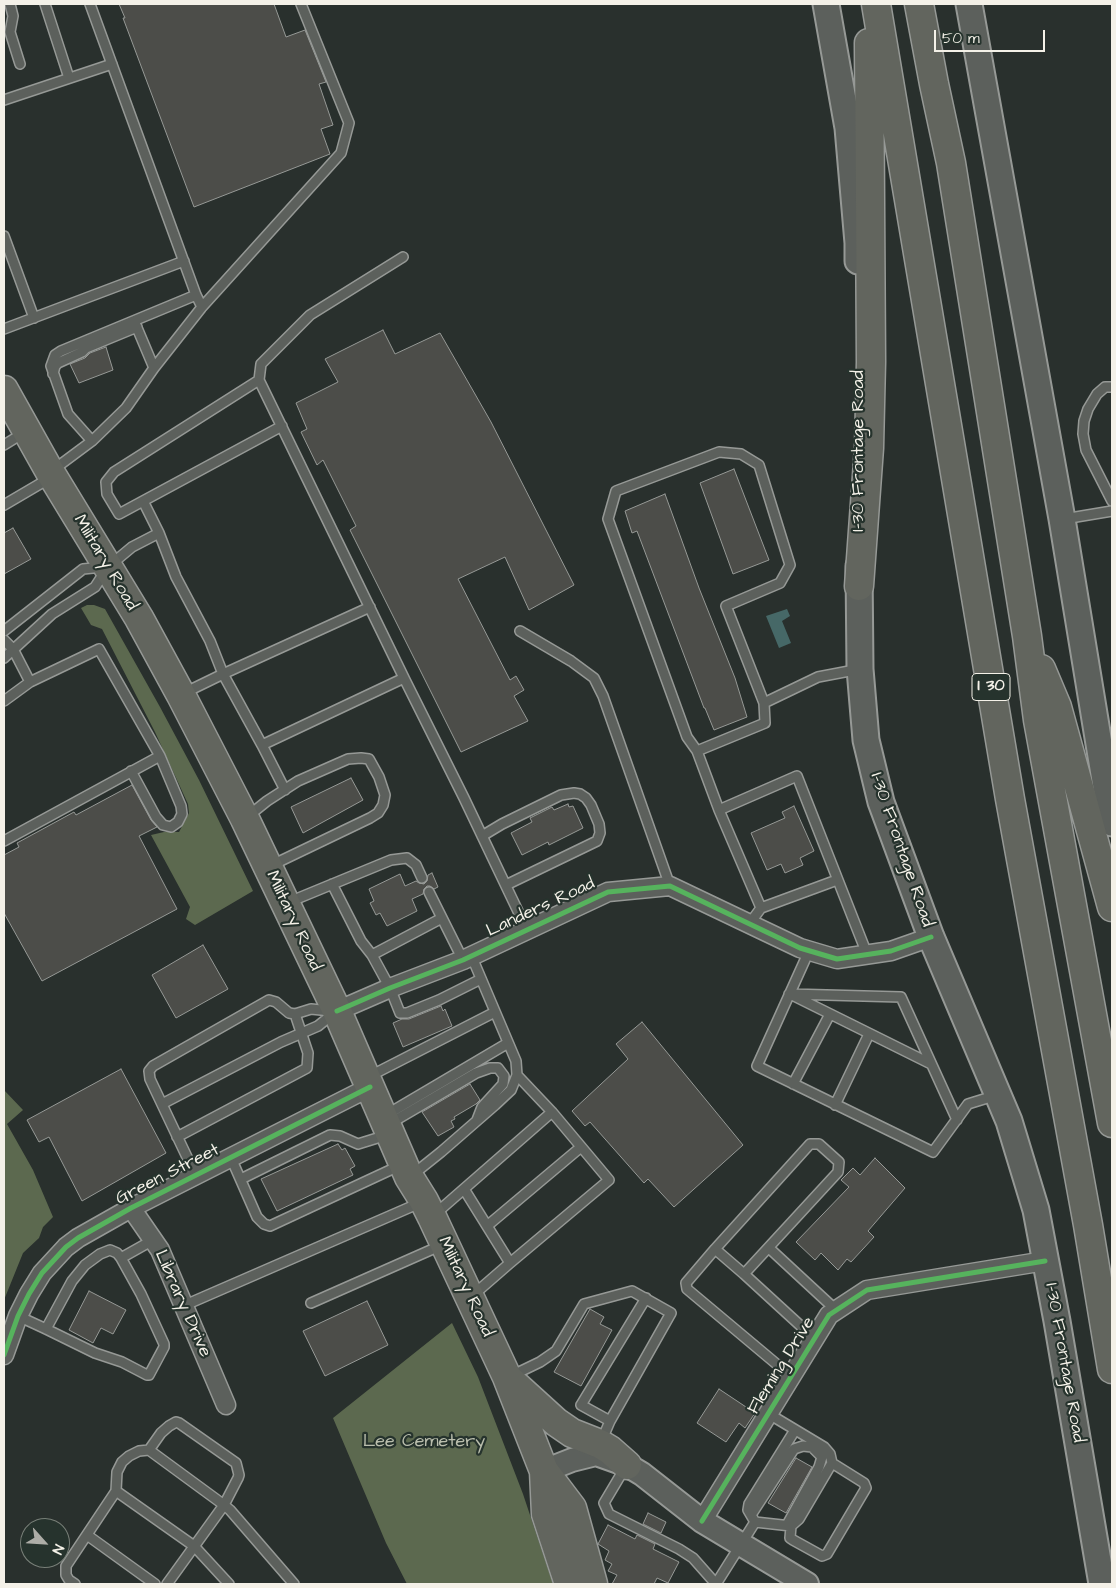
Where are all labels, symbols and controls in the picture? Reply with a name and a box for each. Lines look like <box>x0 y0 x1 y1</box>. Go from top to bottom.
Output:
scale bar <box>936 20 1047 52</box>
text: 50 m <box>942 28 980 49</box>
street label: I-30 Frontage Road <box>848 370 870 532</box>
street label: Military Road <box>68 511 142 615</box>
road number: I 30 <box>972 674 1010 700</box>
street label: I-30 Frontage Road <box>864 770 938 930</box>
street label: Military Road <box>260 868 326 974</box>
street label: Landers Road <box>483 873 599 943</box>
street label: Green Street <box>112 1140 224 1210</box>
street label: Military Road <box>432 1234 498 1340</box>
street label: Library Drive <box>149 1247 215 1361</box>
street label: I-30 Frontage Road <box>1039 1282 1089 1444</box>
street label: Fleming Drive <box>744 1313 820 1419</box>
park label: Lee Cemetery <box>363 1431 485 1453</box>
north arrow <box>20 1518 70 1568</box>
text: N <box>47 1541 68 1557</box>

